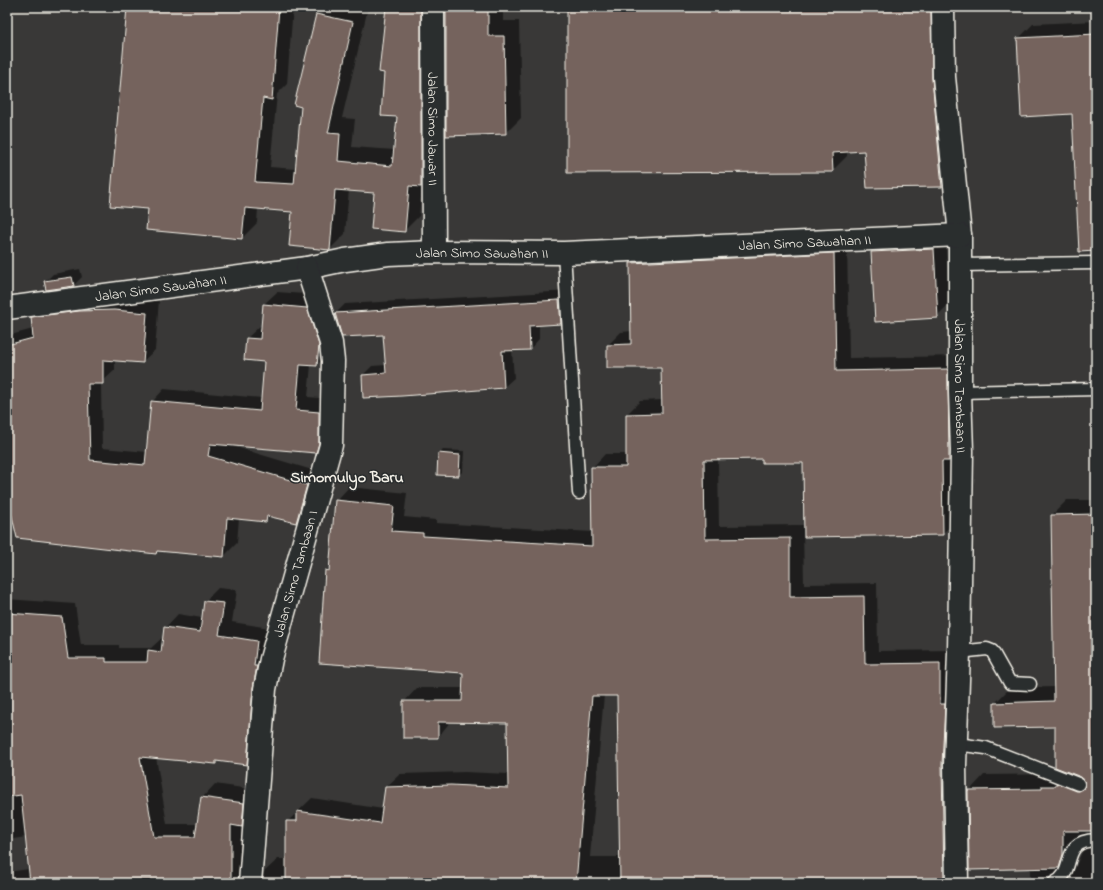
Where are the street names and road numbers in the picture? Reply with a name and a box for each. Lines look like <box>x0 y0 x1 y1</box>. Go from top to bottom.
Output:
street label: Jalan Simo Jawar II <box>421 72 443 186</box>
street label: Jalan Simo Sawahan II <box>738 230 872 257</box>
street label: Jalan Simo Sawahan II <box>415 243 548 265</box>
street label: Jalan Simo Sawahan II <box>94 270 228 308</box>
street label: Jalan Simo Tambaan II <box>948 319 971 453</box>
street label: Jalan Simo Tambaan I <box>269 508 324 640</box>

